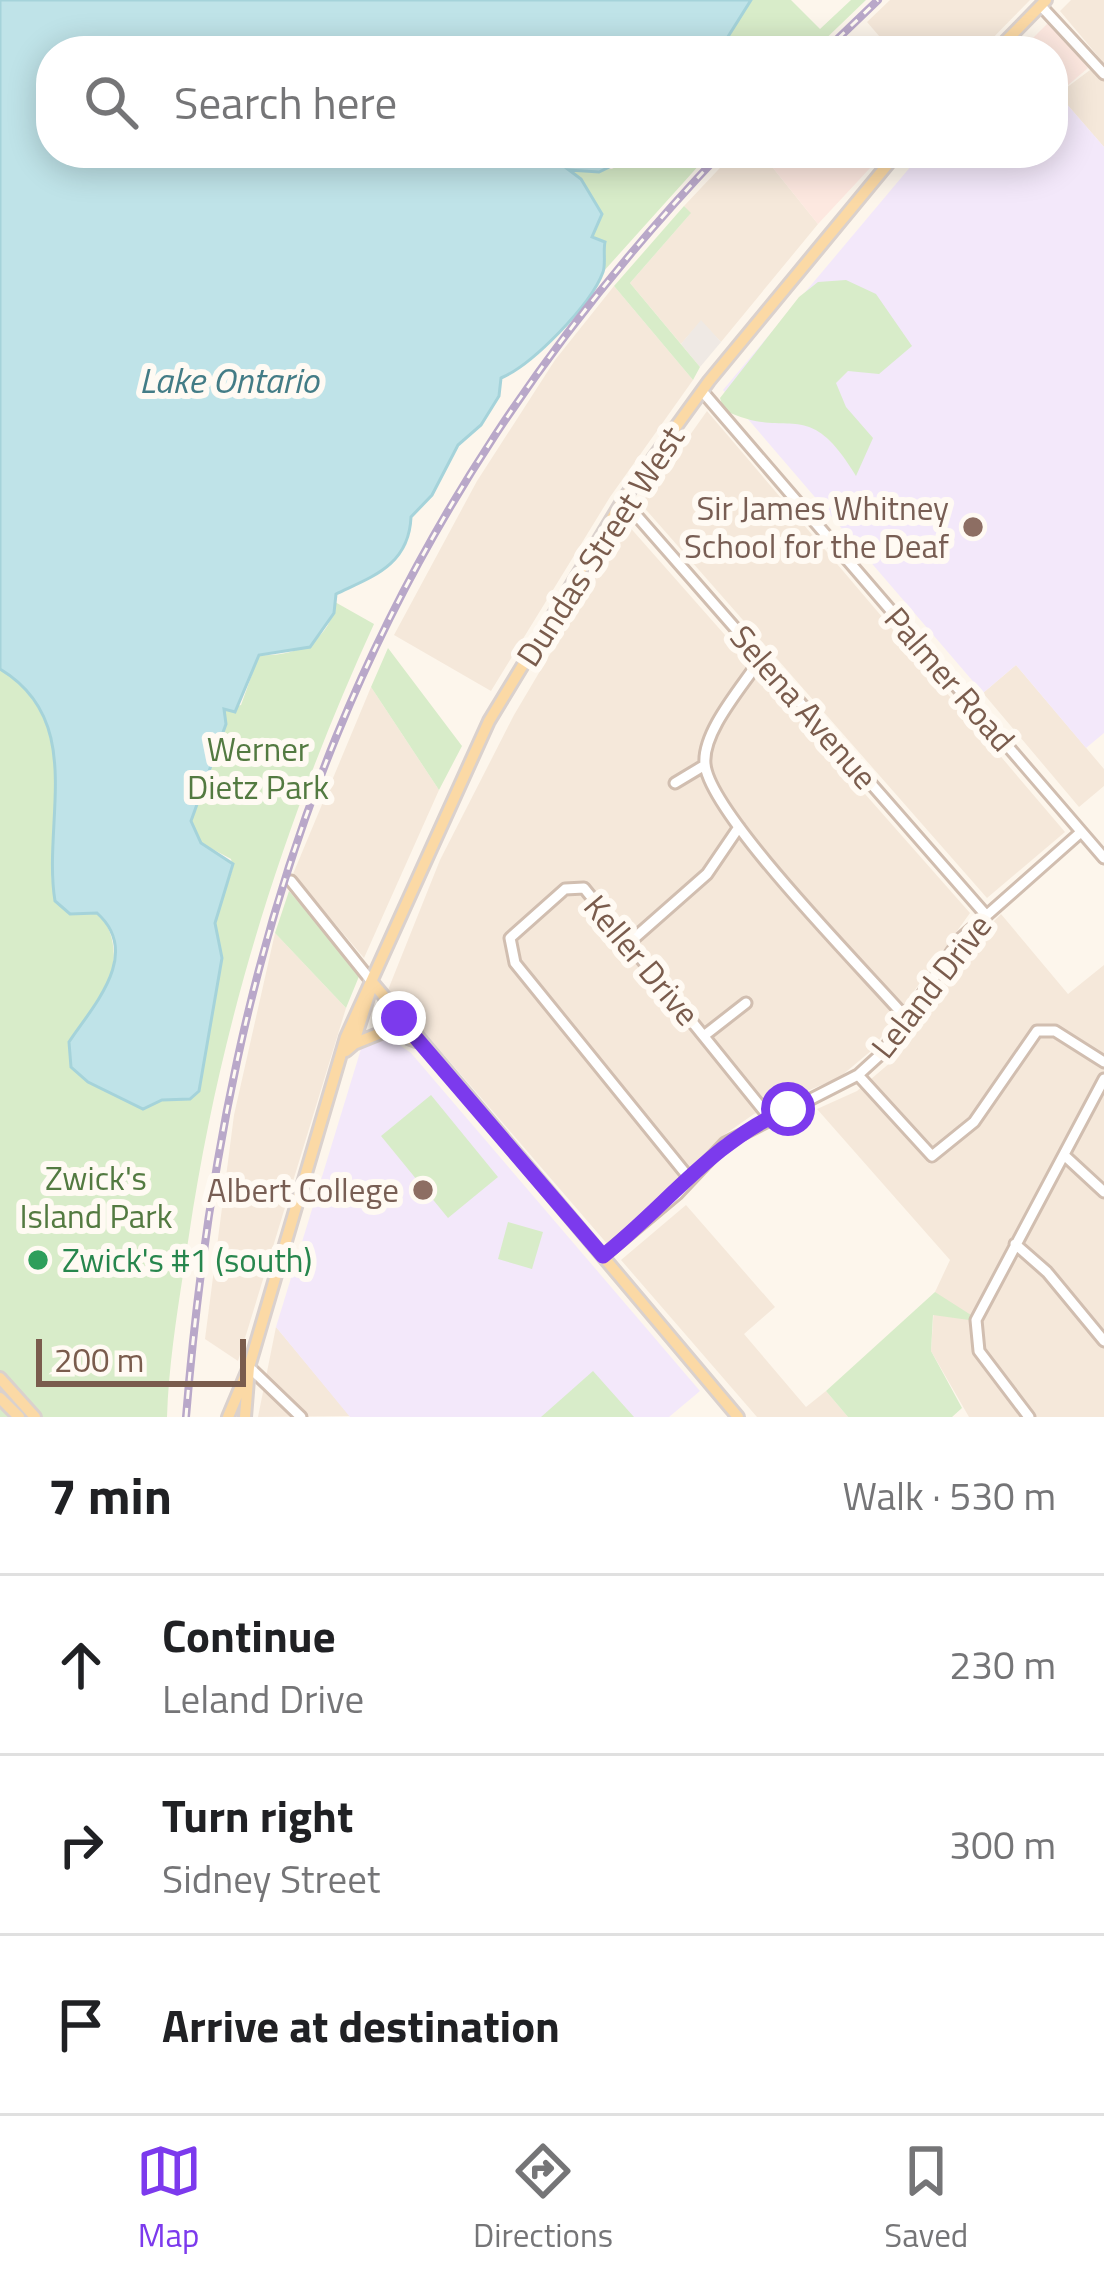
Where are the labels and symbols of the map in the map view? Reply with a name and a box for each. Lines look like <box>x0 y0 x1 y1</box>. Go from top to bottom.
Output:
water label: Lake Ontario <box>139 352 320 407</box>
street label: Dundas Street West <box>503 416 697 676</box>
place label: Sir James Whitney School for the Deaf <box>684 483 949 571</box>
marker: Sir James Whitney School for the Deaf <box>960 514 986 540</box>
street label: Palmer Road <box>873 595 1027 763</box>
street label: Selena Avenue <box>718 614 890 800</box>
park label: Werner Dietz Park <box>187 724 329 812</box>
street label: Keller Drive <box>572 884 712 1036</box>
street label: Leland Drive <box>859 903 1003 1069</box>
route end <box>372 991 426 1045</box>
route start <box>761 1082 815 1136</box>
park label: Zwick's Island Park <box>19 1153 173 1241</box>
place label: Albert College <box>207 1165 399 1215</box>
marker: Albert College <box>410 1177 436 1203</box>
place label: Zwick's #1 (south) <box>62 1235 312 1285</box>
marker: Zwick's #1 (south) <box>25 1247 51 1273</box>
scale bar <box>36 1333 246 1386</box>

